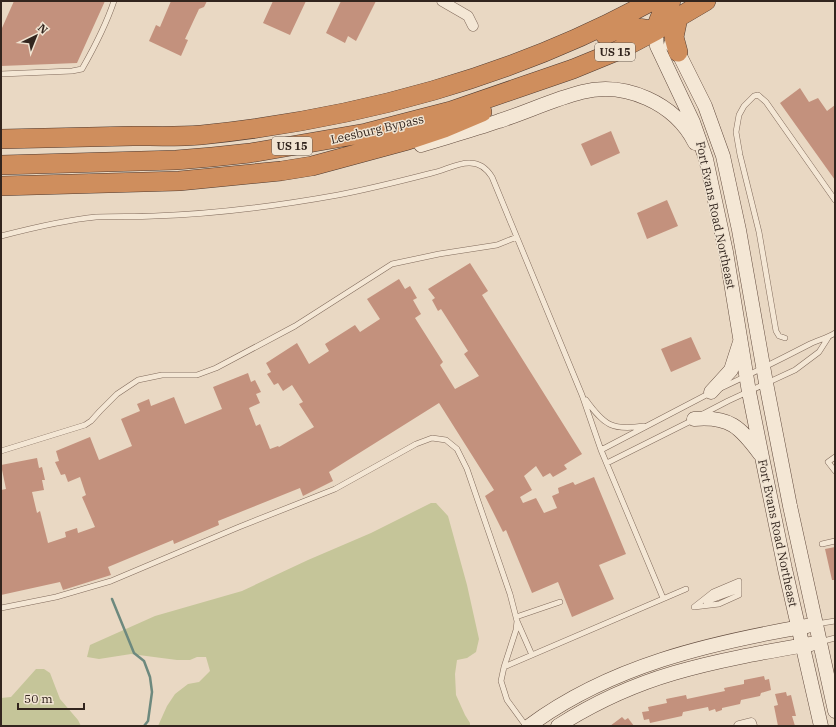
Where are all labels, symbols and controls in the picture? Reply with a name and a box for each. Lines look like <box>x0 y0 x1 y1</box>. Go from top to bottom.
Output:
north arrow <box>16 16 56 56</box>
text: N <box>35 21 51 37</box>
road number: US 15 <box>595 43 635 61</box>
street label: Leesburg Bypass <box>329 111 425 147</box>
road number: US 15 <box>272 137 312 155</box>
street label: Fort Evans Road Northeast <box>693 140 739 290</box>
street label: Fort Evans Road Northeast <box>755 458 801 608</box>
scale bar <box>18 685 84 711</box>
text: 50 m <box>24 691 53 706</box>

